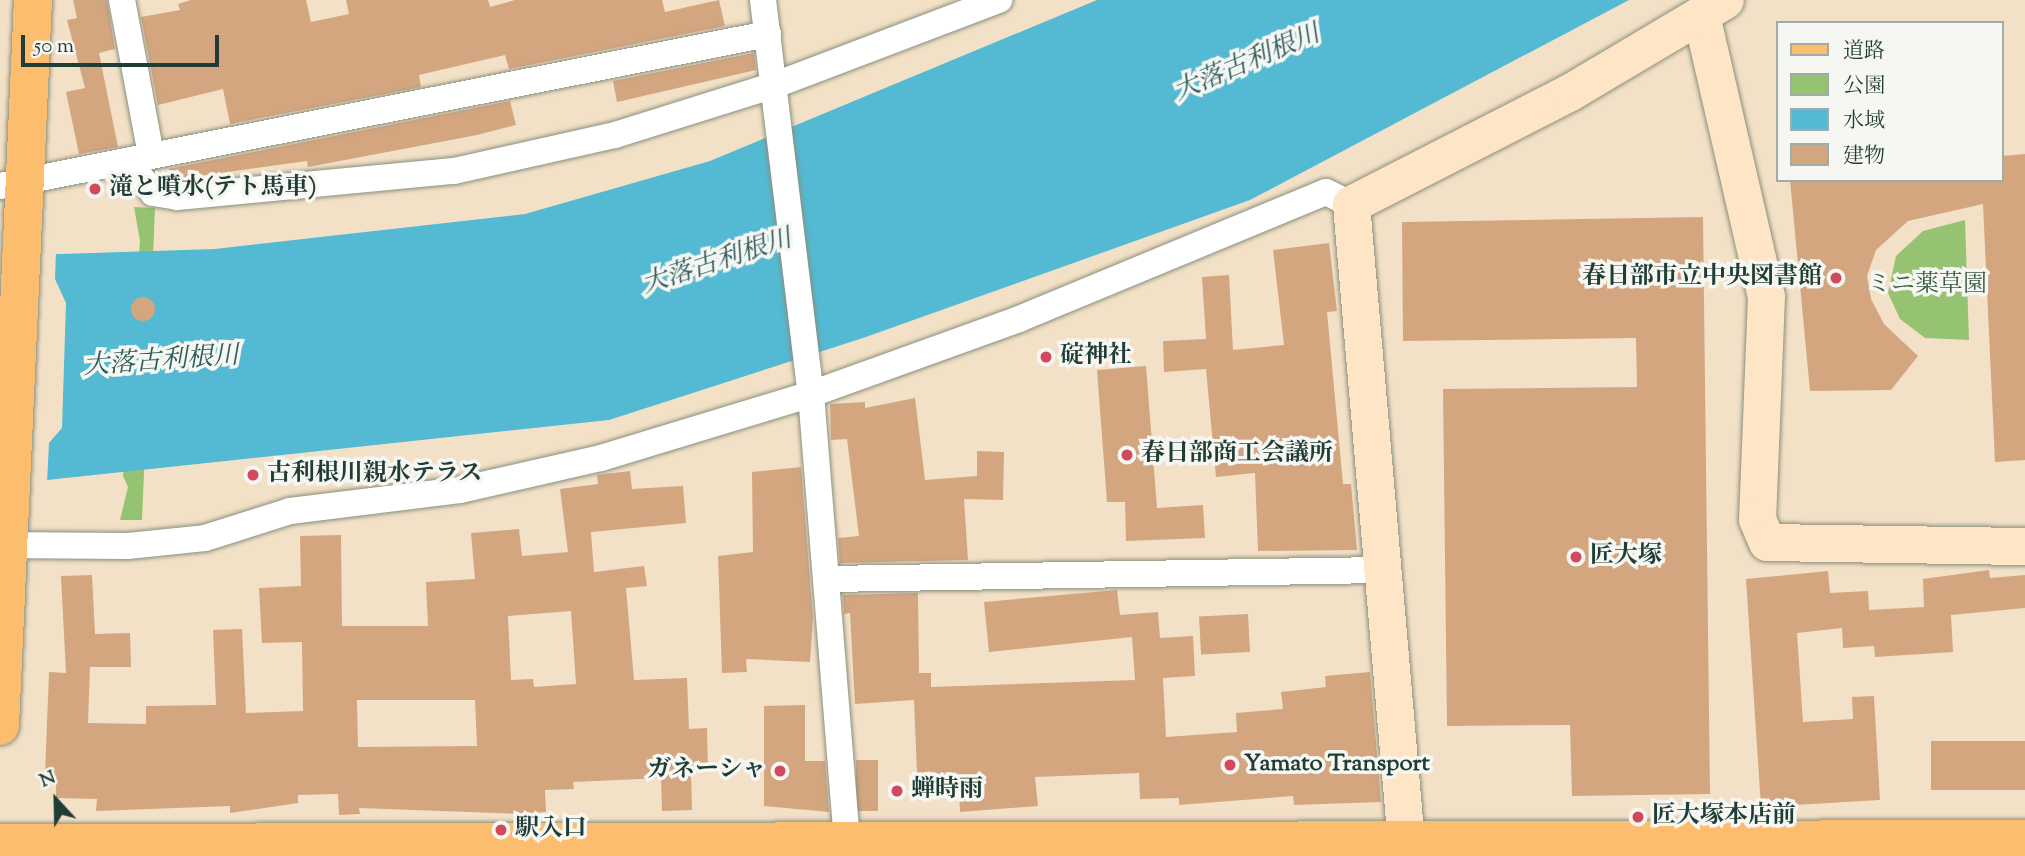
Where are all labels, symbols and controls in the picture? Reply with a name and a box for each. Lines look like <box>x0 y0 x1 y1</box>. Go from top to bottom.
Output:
water label: 大落古利根川 <box>1169 19 1325 109</box>
scale bar <box>24 21 222 65</box>
legend <box>1776 21 2004 182</box>
text: 50 m <box>34 32 74 62</box>
text: 道路 <box>1843 37 1885 67</box>
text: 公園 <box>1843 72 1885 102</box>
text: 水域 <box>1843 107 1885 137</box>
text: 建物 <box>1843 142 1885 172</box>
place label: 滝と噴水(テト馬車) <box>109 175 317 203</box>
marker: 滝と噴水(テト馬車) <box>87 181 103 197</box>
water label: 大落古利根川 <box>638 224 796 302</box>
place label: 春日部市立中央図書館 <box>1582 264 1822 292</box>
marker: 春日部市立中央図書館 <box>1828 270 1844 286</box>
park label: ミニ薬草園 <box>1867 272 1987 300</box>
water label: 大落古利根川 <box>82 341 240 383</box>
place label: 碇神社 <box>1060 343 1132 371</box>
marker: 碇神社 <box>1038 349 1054 365</box>
place label: 春日部商工会議所 <box>1141 441 1333 469</box>
marker: 春日部商工会議所 <box>1119 447 1135 463</box>
place label: 古利根川親水テラス <box>267 461 483 489</box>
marker: 古利根川親水テラス <box>245 467 261 483</box>
place label: 匠大塚 <box>1590 543 1662 571</box>
marker: 匠大塚 <box>1568 549 1584 565</box>
place label: Yamato Transport <box>1244 751 1430 779</box>
place label: ガネーシャ <box>646 757 766 785</box>
marker: Yamato Transport <box>1222 757 1238 773</box>
marker: ガネーシャ <box>772 763 788 779</box>
north arrow <box>21 765 91 835</box>
text: N <box>36 765 60 795</box>
place label: 蝉時雨 <box>911 777 983 805</box>
marker: 蝉時雨 <box>889 783 905 799</box>
place label: 匠大塚本店前 <box>1652 803 1796 831</box>
marker: 匠大塚本店前 <box>1630 809 1646 825</box>
place label: 駅入口 <box>515 816 587 844</box>
marker: 駅入口 <box>493 822 509 838</box>

